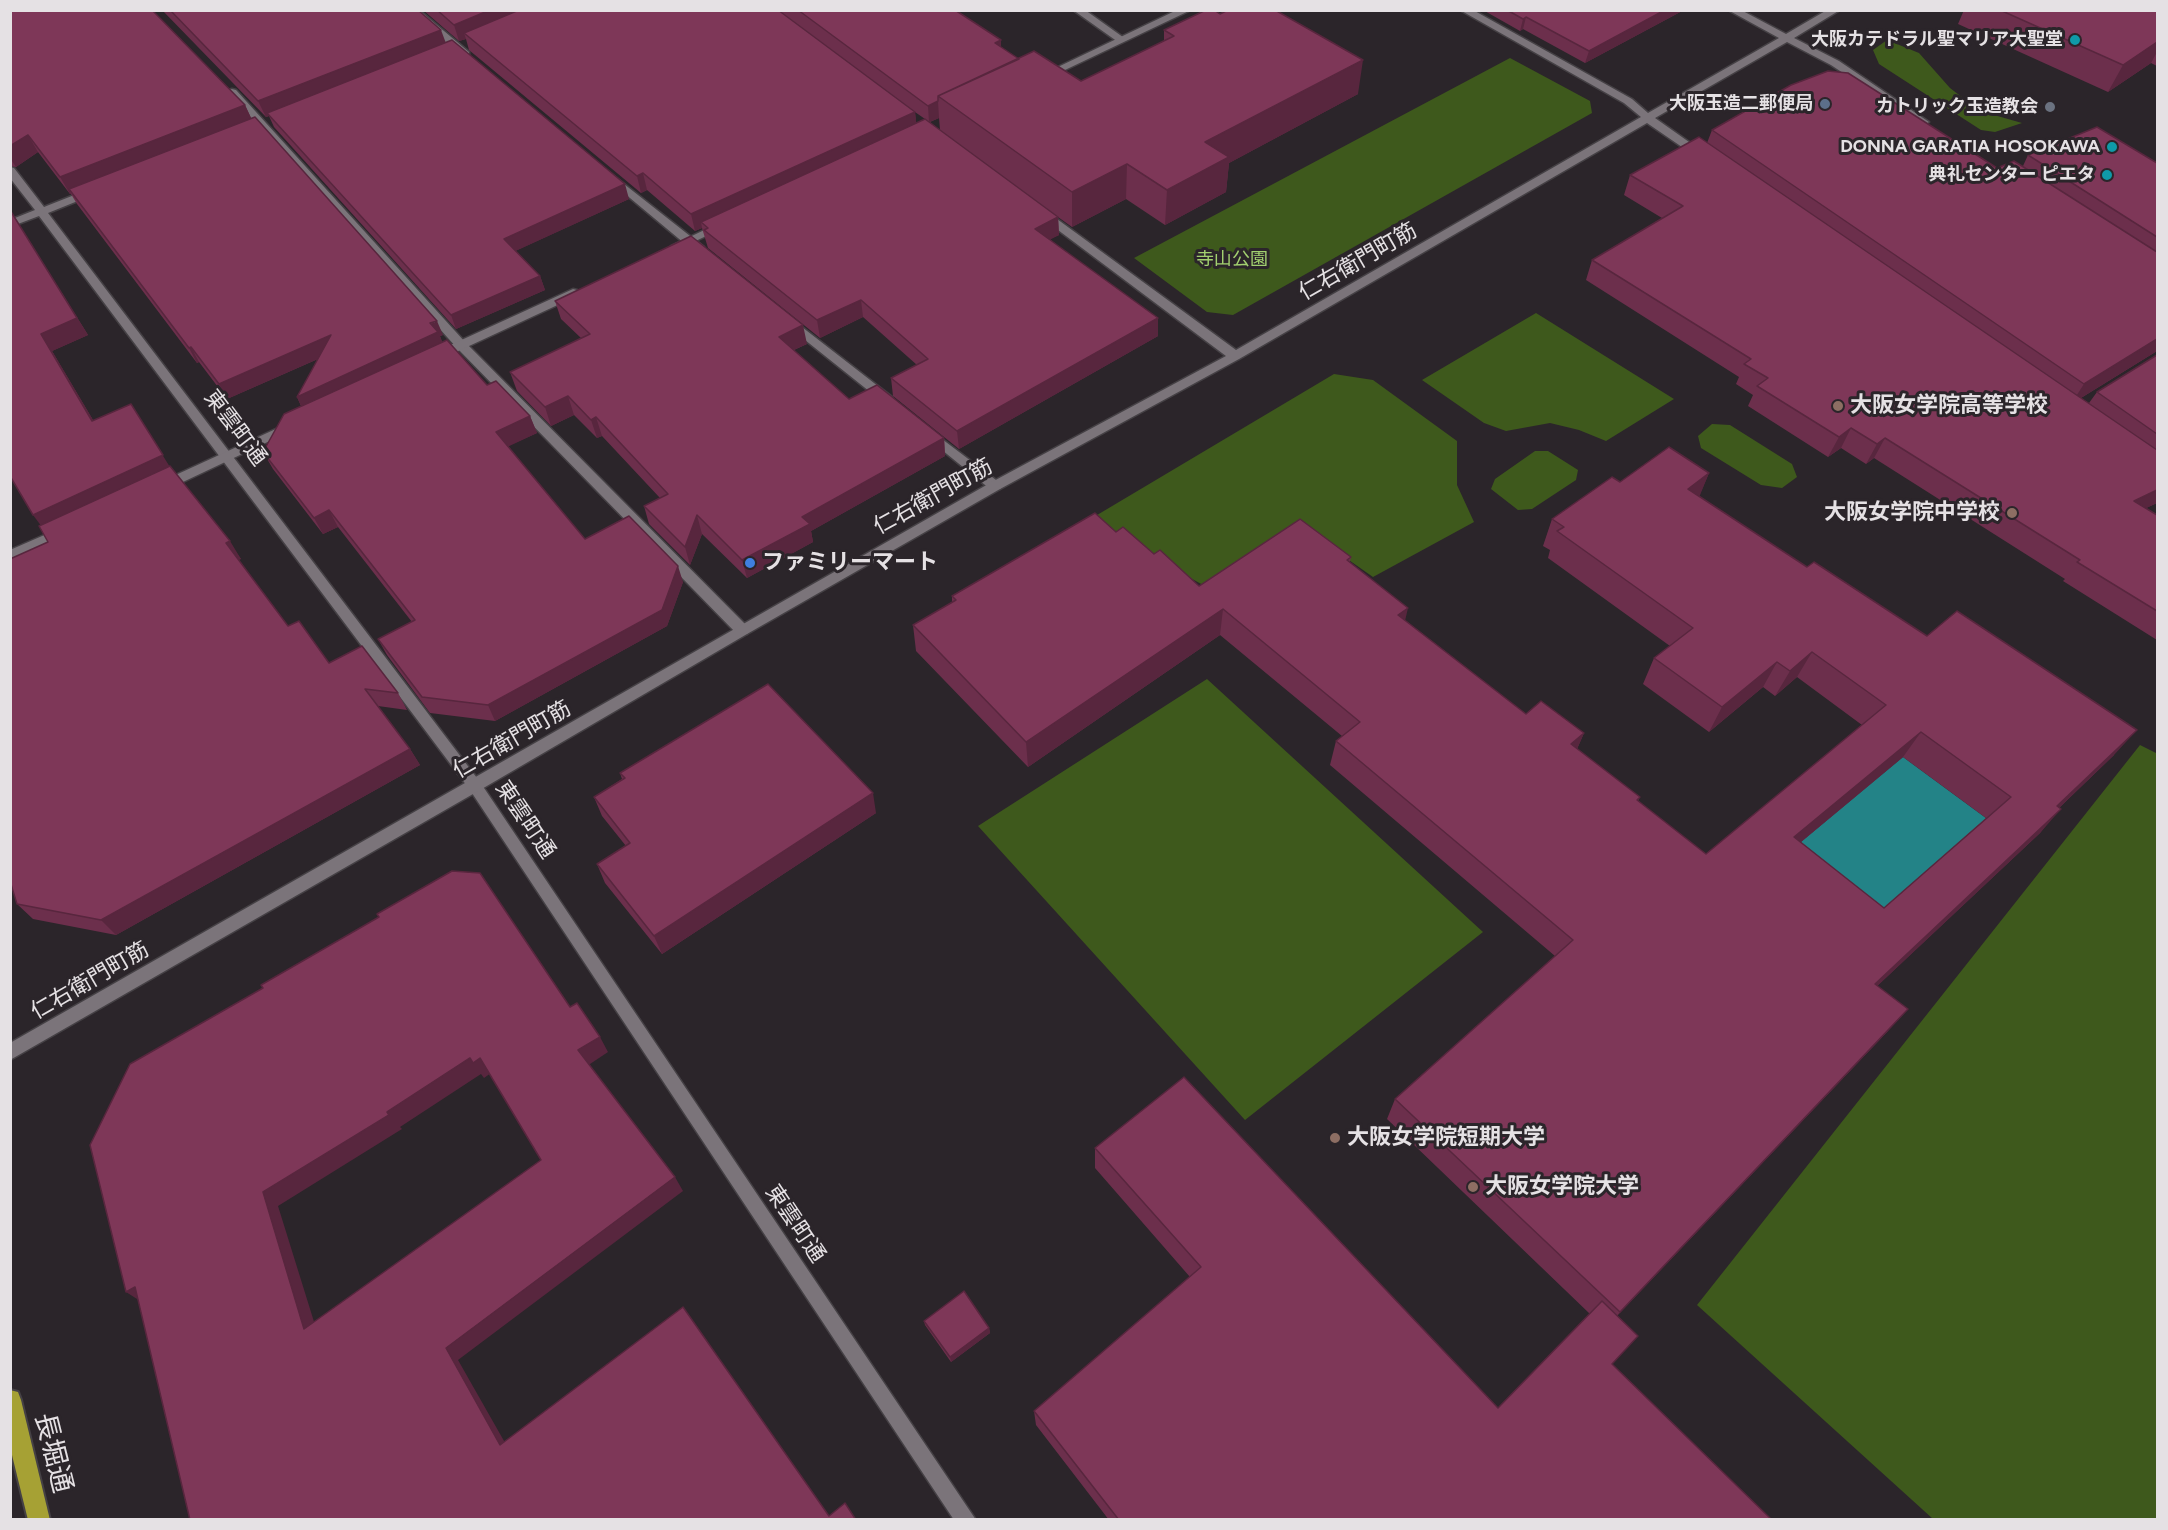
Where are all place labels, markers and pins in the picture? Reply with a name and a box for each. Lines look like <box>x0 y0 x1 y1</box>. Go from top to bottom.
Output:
place label: 大阪カテドラル聖マリア大聖堂 <box>1811 29 2063 51</box>
marker: 大阪カテドラル聖マリア大聖堂 <box>2068 33 2082 47</box>
place label: 大阪玉造二郵便局 <box>1669 93 1813 115</box>
place label: カトリック玉造教会 <box>1876 96 2038 118</box>
marker: 大阪玉造二郵便局 <box>1818 97 1832 111</box>
marker: カトリック玉造教会 <box>2043 100 2057 114</box>
place label: DONNA GARATIA HOSOKAWA <box>1840 136 2100 158</box>
marker: DONNA GARATIA HOSOKAWA <box>2105 140 2119 154</box>
place label: 典礼センター ピエタ <box>1929 164 2095 186</box>
marker: 典礼センター ピエタ <box>2100 168 2114 182</box>
place label: 大阪女学院高等学校 <box>1850 393 2048 419</box>
marker: 大阪女学院高等学校 <box>1831 399 1845 413</box>
place label: 大阪女学院中学校 <box>1824 500 2000 526</box>
marker: 大阪女学院中学校 <box>2005 506 2019 520</box>
place label: ファミリーマート <box>762 550 938 576</box>
marker: ファミリーマート <box>743 556 757 570</box>
place label: 大阪女学院短期大学 <box>1347 1125 1545 1151</box>
marker: 大阪女学院短期大学 <box>1328 1131 1342 1145</box>
place label: 大阪女学院大学 <box>1485 1174 1639 1200</box>
marker: 大阪女学院大学 <box>1466 1180 1480 1194</box>

